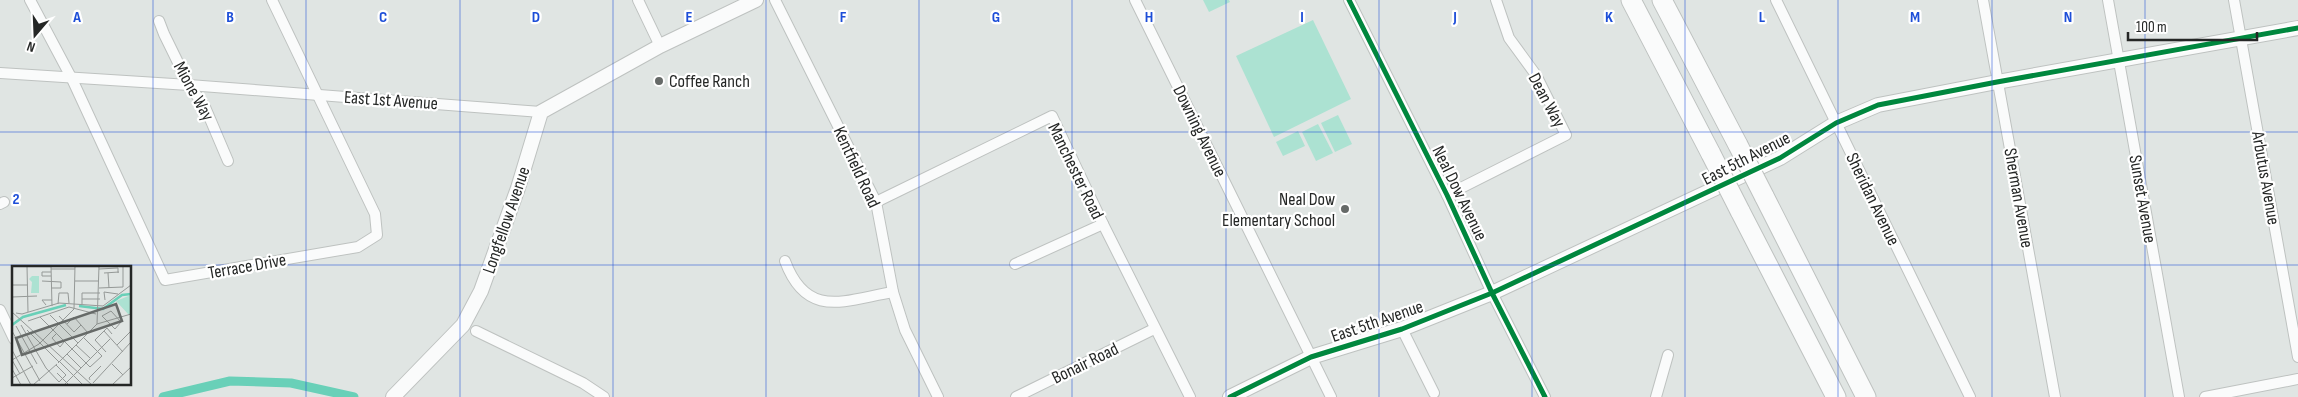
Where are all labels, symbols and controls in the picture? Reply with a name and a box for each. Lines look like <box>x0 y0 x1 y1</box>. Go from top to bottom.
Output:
text: A <box>72 8 81 27</box>
text: B <box>226 8 234 27</box>
text: C <box>379 8 387 27</box>
text: D <box>532 8 540 27</box>
text: E <box>686 8 693 27</box>
text: F <box>840 8 847 27</box>
text: G <box>992 8 1000 27</box>
text: H <box>1145 8 1153 27</box>
text: I <box>1300 8 1304 27</box>
text: J <box>1452 8 1457 27</box>
text: K <box>1605 8 1613 27</box>
text: L <box>1759 8 1766 27</box>
text: M <box>1910 8 1920 27</box>
text: N <box>2064 8 2072 27</box>
north arrow <box>10 10 60 60</box>
scale bar <box>2128 10 2257 42</box>
text: 100 m <box>2136 18 2167 37</box>
text: N <box>25 38 37 56</box>
street label: Mione Way <box>169 58 218 124</box>
street label: Dean Way <box>1524 69 1570 131</box>
place label: Coffee Ranch <box>669 71 750 92</box>
marker: Coffee Ranch <box>653 75 665 87</box>
street label: Downing Avenue <box>1168 82 1231 180</box>
street label: East 1st Avenue <box>343 87 439 114</box>
street label: Manchester Road <box>1043 120 1108 223</box>
street label: Kentfield Road <box>829 123 884 211</box>
street label: East 5th Avenue <box>1699 127 1794 190</box>
street label: Arbutus Avenue <box>2247 129 2284 226</box>
street label: Neal Dow Avenue <box>1428 142 1492 244</box>
street label: Sherman Avenue <box>1999 147 2038 250</box>
street label: Sheridan Avenue <box>1841 150 1904 249</box>
street label: Sunset Avenue <box>2124 153 2161 245</box>
street label: Longfellow Avenue <box>478 164 535 277</box>
place label: Neal Dow Elementary School <box>1222 189 1335 231</box>
text: 2 <box>12 190 20 209</box>
marker: Neal Dow Elementary School <box>1339 203 1351 215</box>
street label: Terrace Drive <box>206 249 288 284</box>
inset map <box>12 266 131 384</box>
street label: East 5th Avenue <box>1328 296 1426 347</box>
street label: Bonair Road <box>1048 338 1122 389</box>

